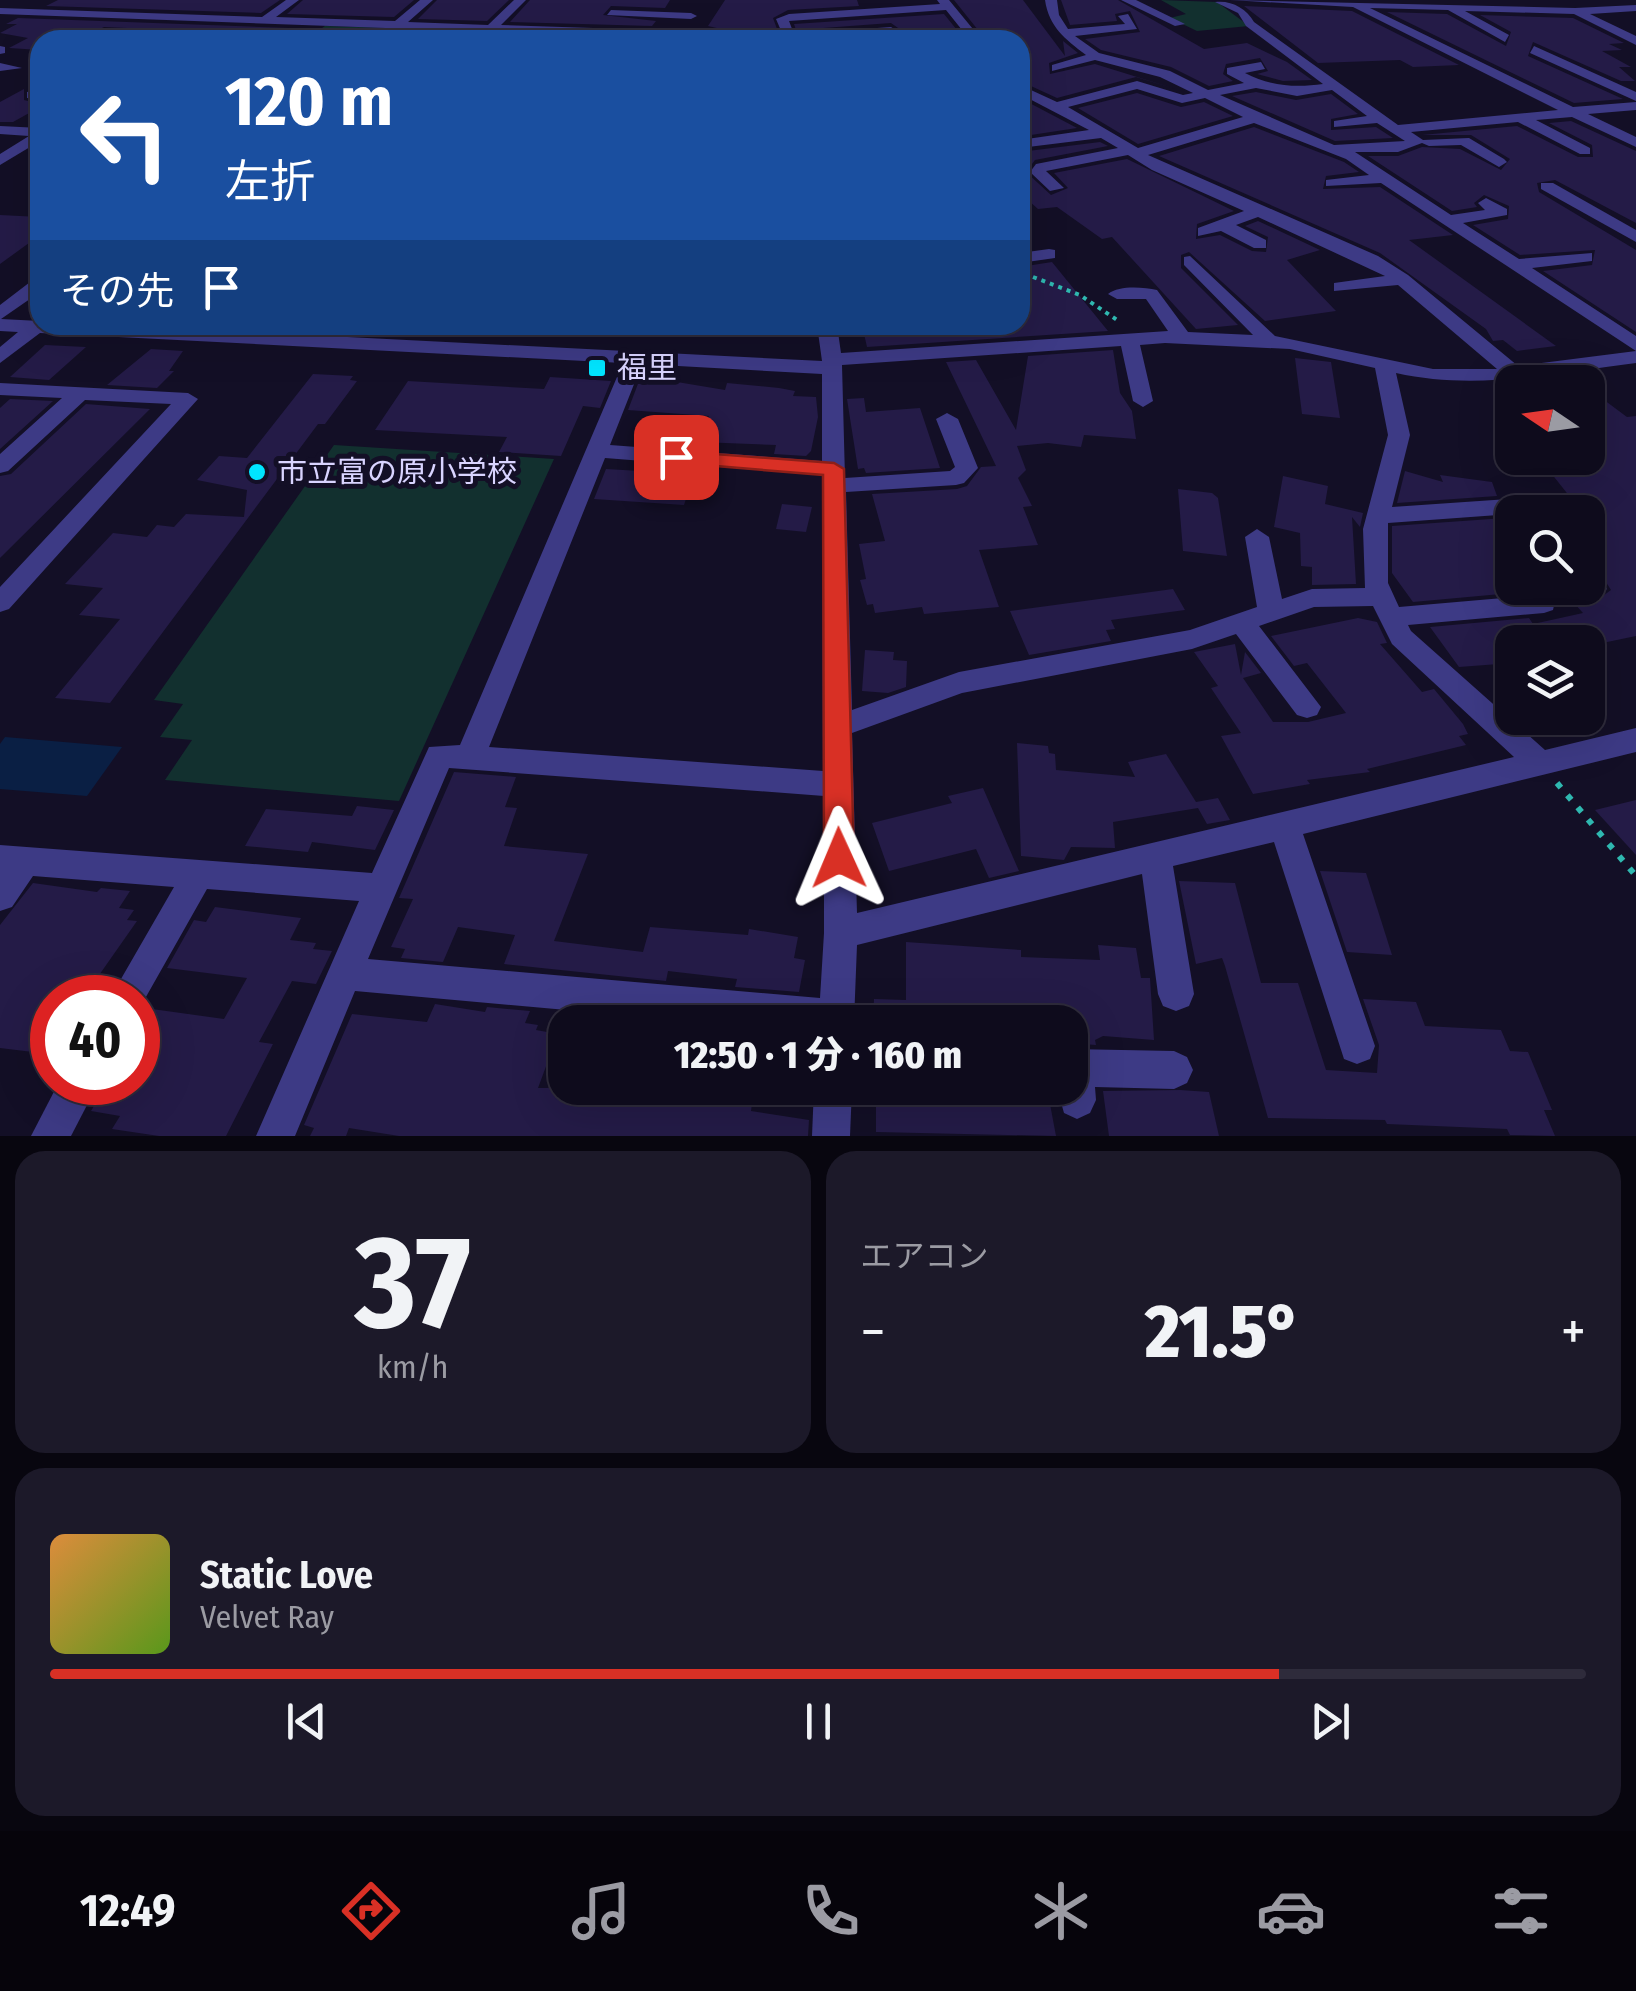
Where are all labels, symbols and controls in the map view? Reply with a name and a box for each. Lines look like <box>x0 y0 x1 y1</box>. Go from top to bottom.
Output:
text: 120 m <box>225 60 393 144</box>
icon: left <box>60 70 190 200</box>
text: 左折 <box>225 155 315 209</box>
icon: arrive <box>194 260 249 315</box>
text: その先 <box>60 268 174 314</box>
place label: 福里 <box>617 350 677 386</box>
marker: 福里 <box>586 357 608 379</box>
north arrow <box>1495 365 1605 475</box>
map controls <box>1495 365 1605 735</box>
pin <box>634 415 719 500</box>
icon: arrive <box>649 430 704 485</box>
place label: 市立富の原小学校 <box>277 454 517 490</box>
marker: 市立富の原小学校 <box>246 461 268 483</box>
button: search <box>1495 495 1605 605</box>
button: layers <box>1495 625 1605 735</box>
position arrow <box>787 806 891 910</box>
speed limit sign: 40 <box>30 975 160 1105</box>
text: 12:50 · 1 分 · 160 m <box>674 1032 962 1078</box>
text: 37 <box>355 1205 471 1361</box>
text: エアコン <box>861 1237 989 1275</box>
text: 21.5° <box>1145 1287 1301 1377</box>
text: − <box>861 1299 885 1365</box>
text: + <box>1561 1299 1586 1365</box>
text: km/h <box>377 1348 448 1386</box>
text: Static Love <box>200 1552 373 1598</box>
text: Velvet Ray <box>200 1598 334 1636</box>
icon: previous <box>279 1694 334 1749</box>
icon: pause <box>791 1694 846 1749</box>
icon: next <box>1303 1694 1358 1749</box>
icon: directions <box>336 1876 406 1946</box>
icon: music <box>566 1876 636 1946</box>
icon: phone <box>796 1876 866 1946</box>
icon: climate <box>1026 1876 1096 1946</box>
icon: car <box>1256 1876 1326 1946</box>
icon: filters <box>1486 1876 1556 1946</box>
text: 12:49 <box>80 1884 176 1938</box>

